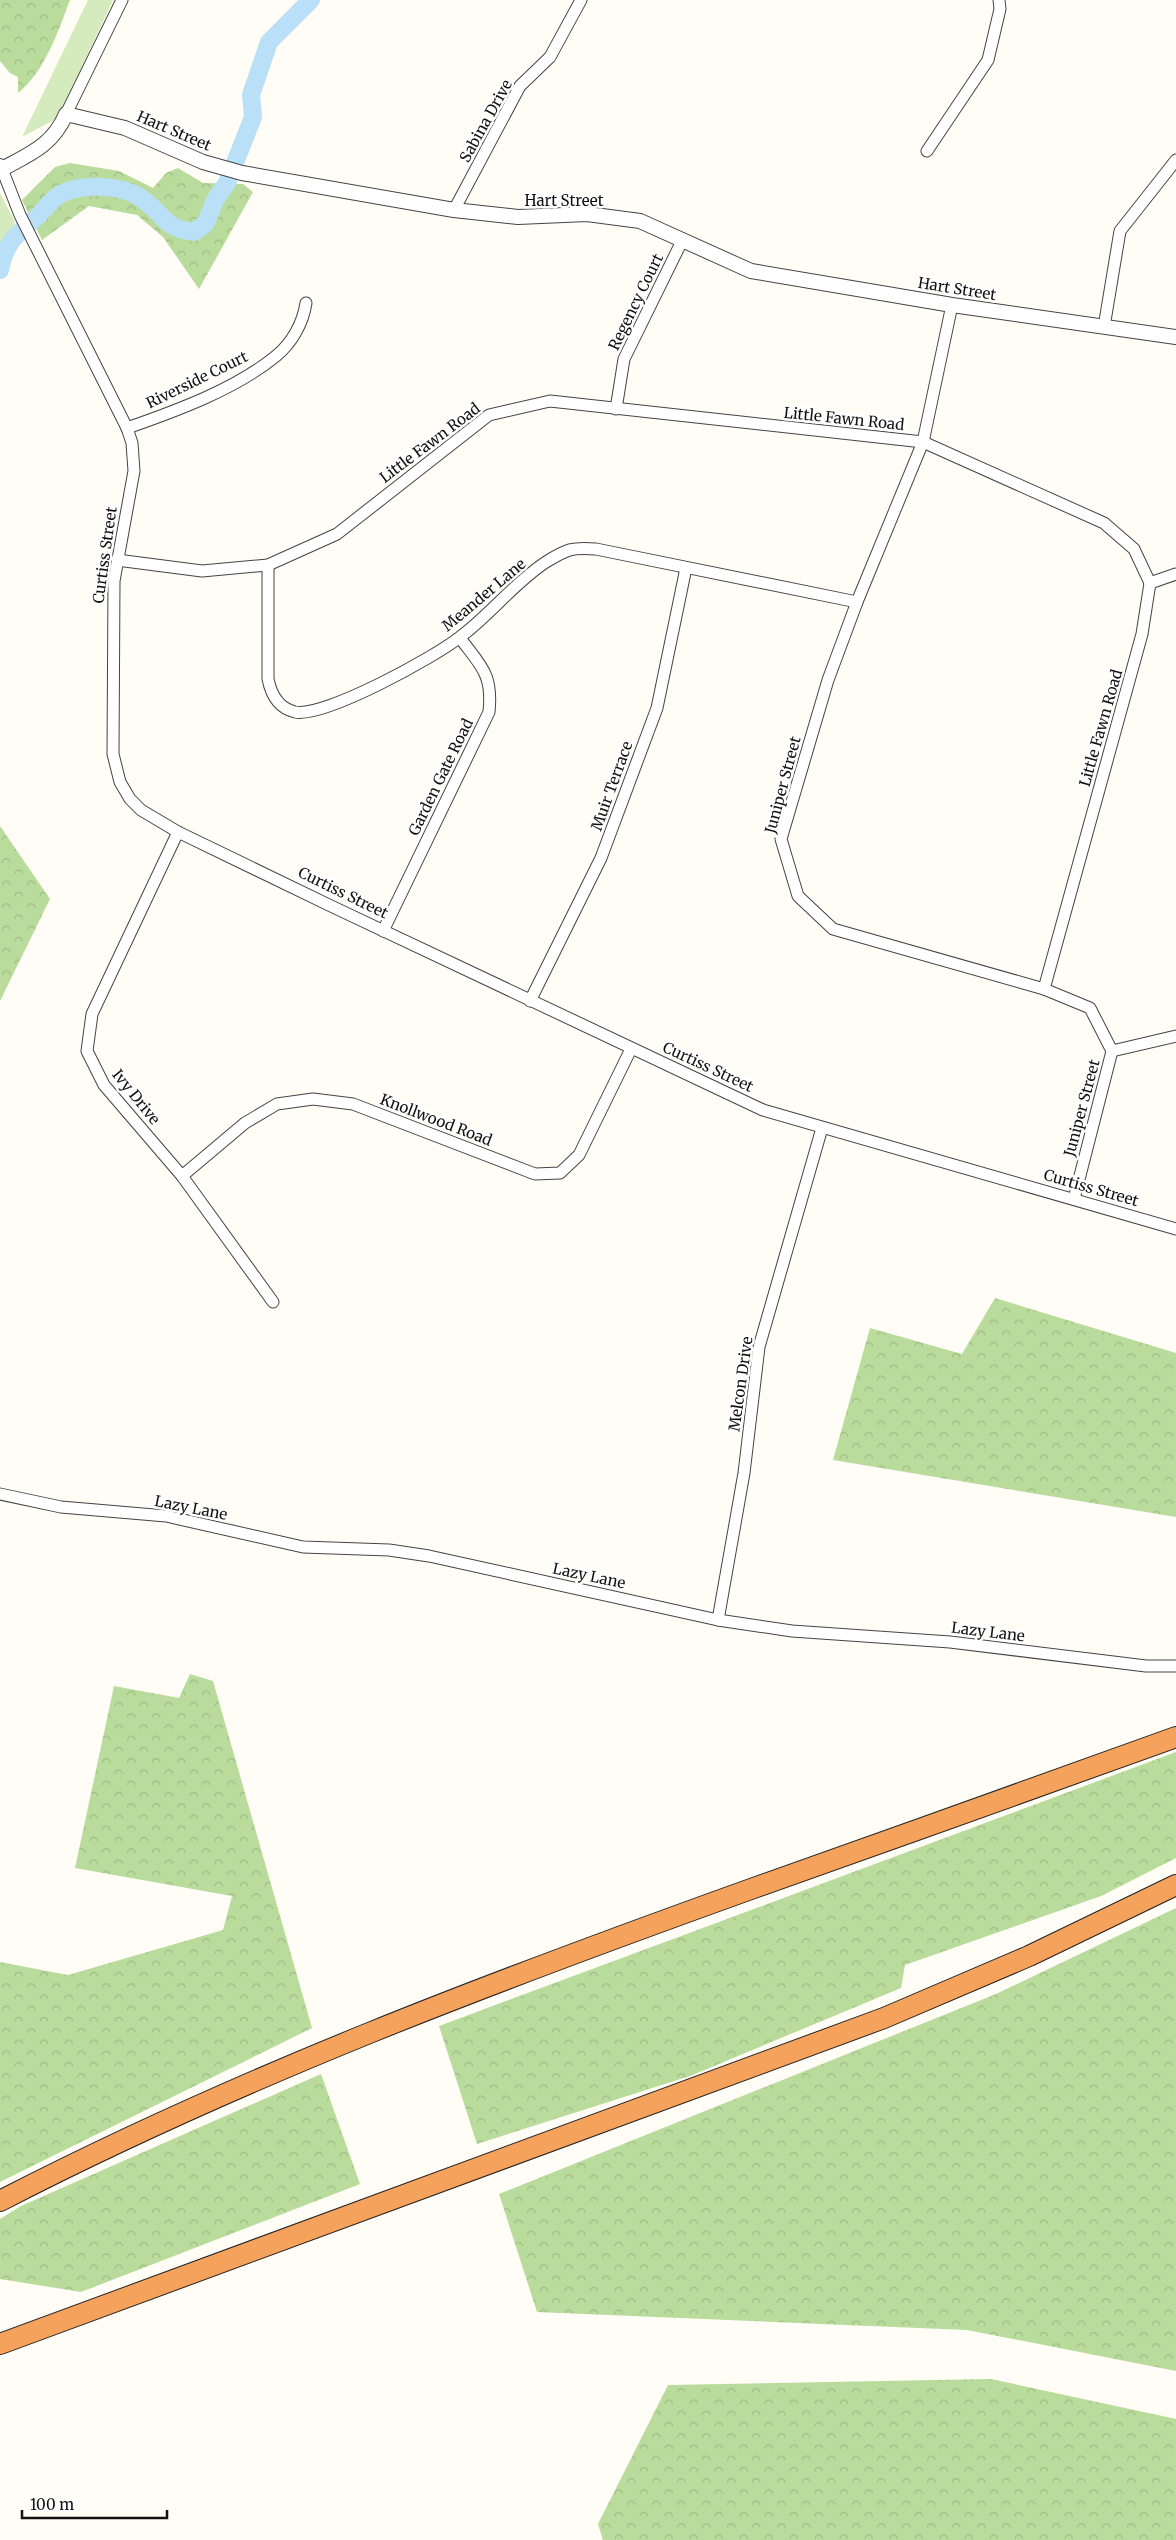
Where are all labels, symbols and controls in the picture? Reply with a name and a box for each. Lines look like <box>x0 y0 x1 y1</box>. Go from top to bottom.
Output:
street label: Sabina Drive <box>455 76 516 165</box>
street label: Hart Street <box>134 106 214 155</box>
street label: Hart Street <box>524 191 604 210</box>
street label: Regency Court <box>604 250 667 353</box>
street label: Hart Street <box>917 273 998 304</box>
street label: Riverside Court <box>143 347 251 412</box>
street label: Little Fawn Road <box>376 399 484 487</box>
street label: Little Fawn Road <box>783 403 905 434</box>
street label: Curtiss Street <box>88 505 121 605</box>
street label: Meander Lane <box>438 554 530 635</box>
street label: Little Fawn Road <box>1075 667 1126 789</box>
street label: Garden Gate Road <box>404 715 477 838</box>
street label: Juniper Street <box>760 734 805 836</box>
street label: Muir Terrace <box>587 738 637 833</box>
street label: Curtiss Street <box>295 863 391 923</box>
street label: Curtiss Street <box>660 1037 757 1096</box>
street label: Juniper Street <box>1059 1057 1104 1159</box>
street label: Ivy Drive <box>108 1065 164 1128</box>
street label: Knollwood Road <box>378 1089 495 1150</box>
street label: Curtiss Street <box>1042 1165 1141 1210</box>
street label: Melcon Drive <box>724 1335 757 1433</box>
street label: Lazy Lane <box>153 1491 229 1524</box>
street label: Lazy Lane <box>551 1559 627 1593</box>
street label: Lazy Lane <box>950 1618 1026 1645</box>
scale bar <box>22 2488 168 2520</box>
text: 100 m <box>30 2495 74 2514</box>

